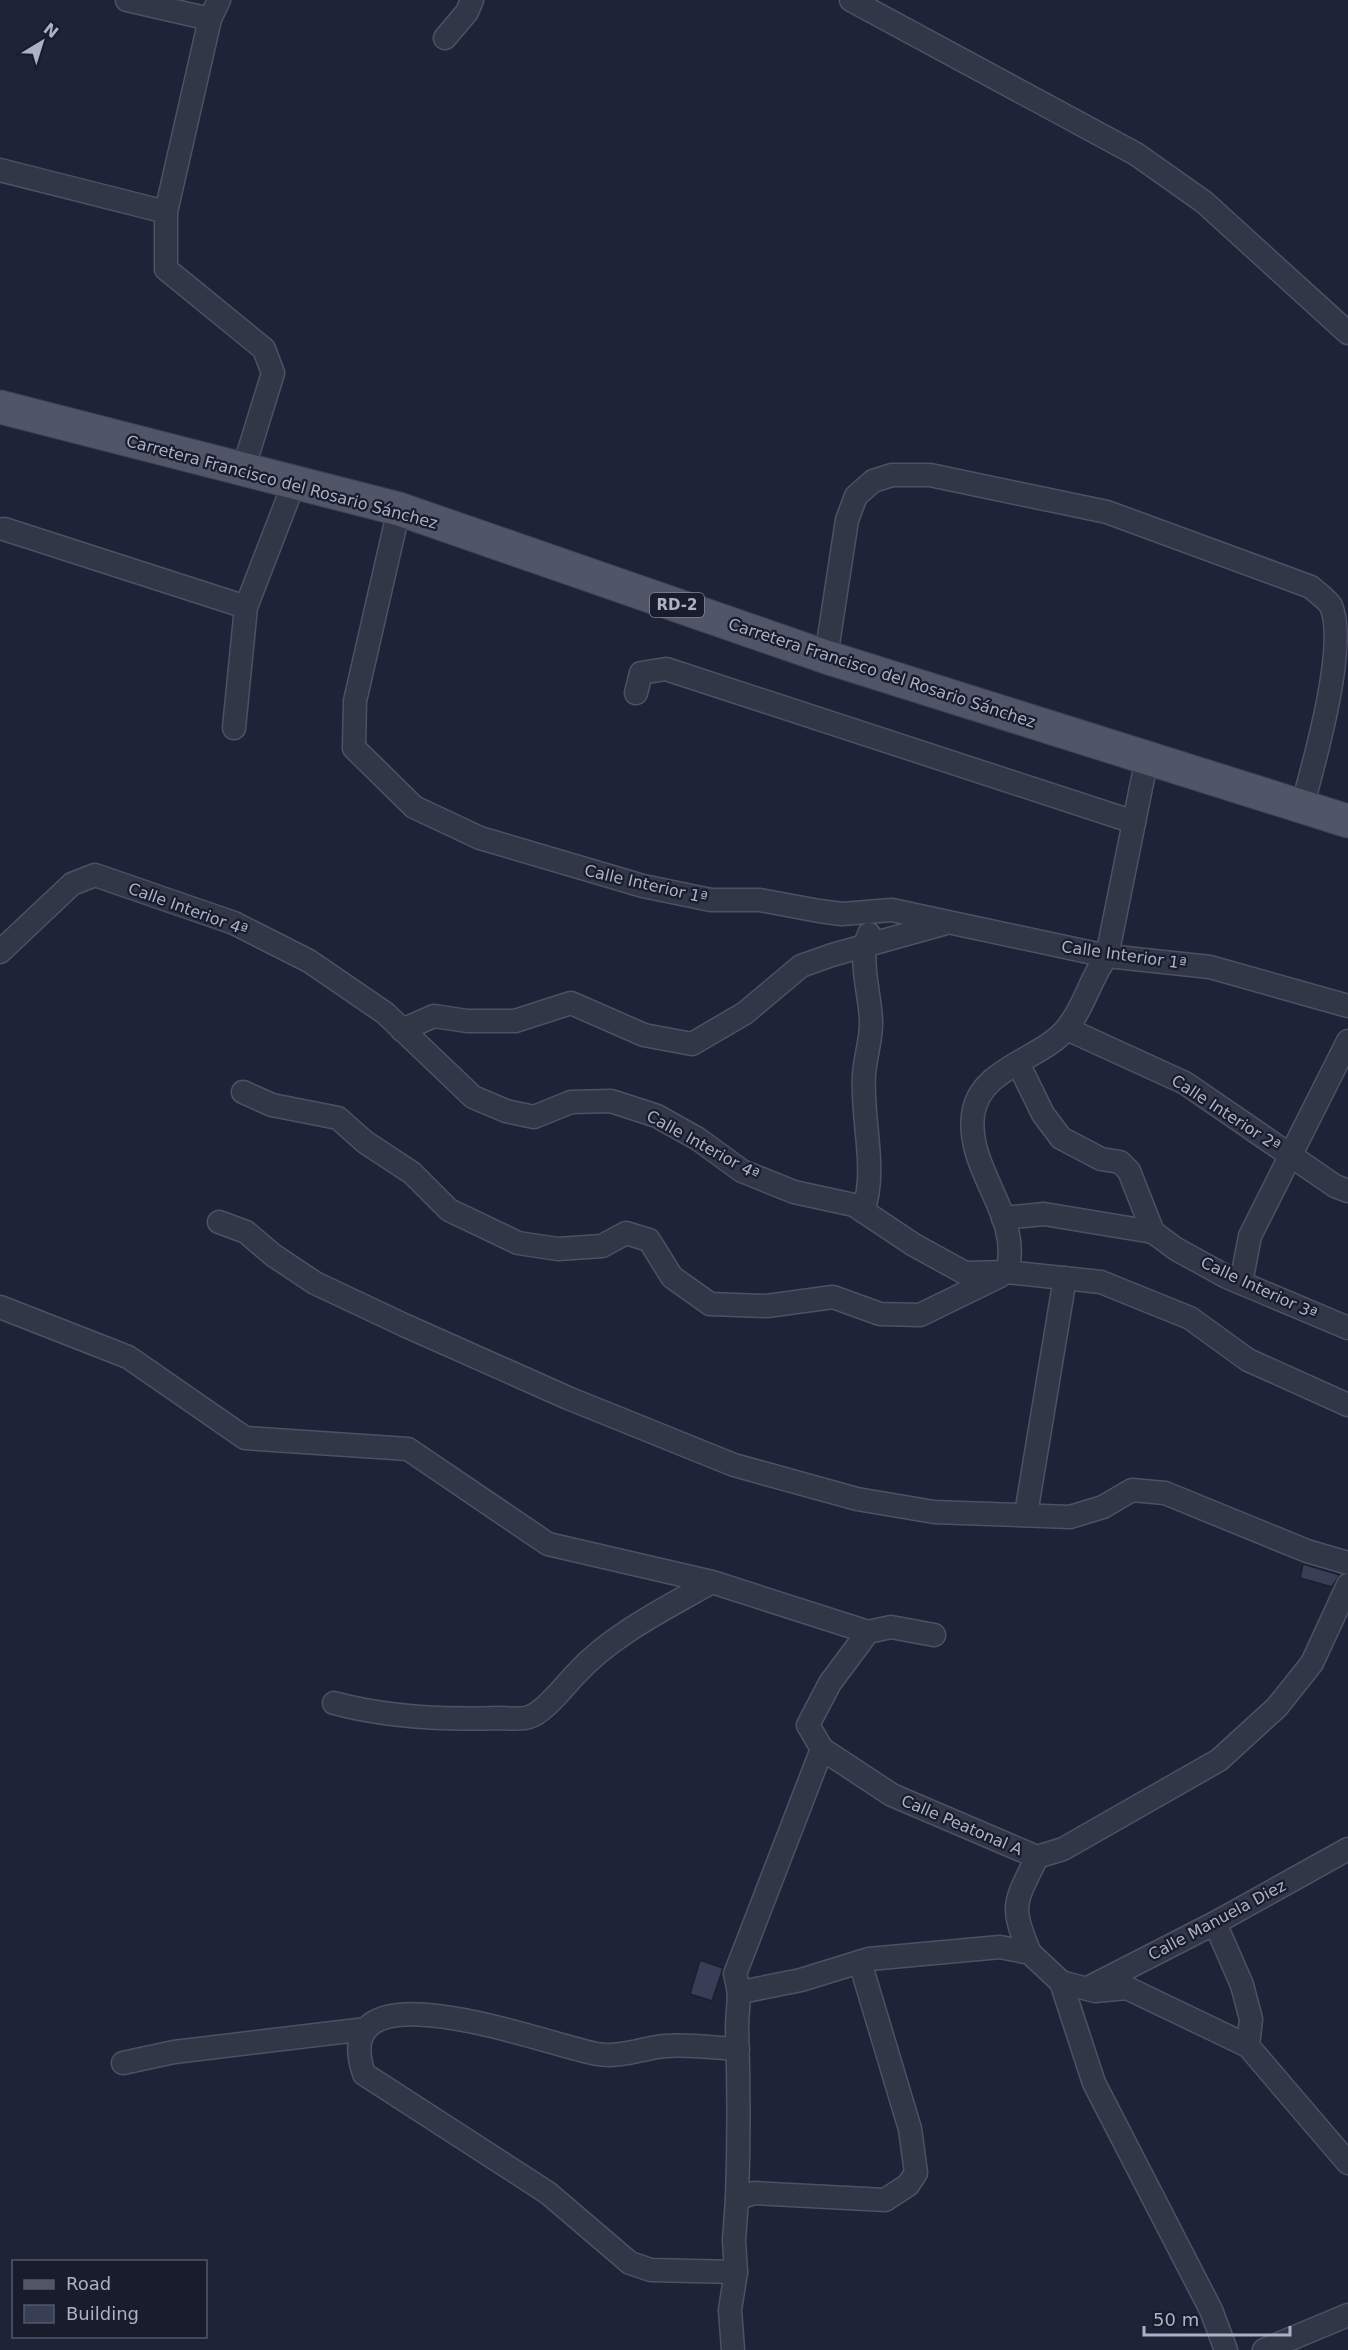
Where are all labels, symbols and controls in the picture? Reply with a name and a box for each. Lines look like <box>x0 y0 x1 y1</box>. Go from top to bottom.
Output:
north arrow <box>12 12 72 72</box>
text: N <box>40 19 62 42</box>
street label: Carretera Francisco del Rosario Sánchez <box>124 431 440 533</box>
road number: RD-2 <box>650 593 704 617</box>
street label: Carretera Francisco del Rosario Sánchez <box>726 614 1038 732</box>
street label: Calle Interior 1ª <box>582 861 710 907</box>
street label: Calle Interior 4ª <box>126 879 250 939</box>
street label: Calle Interior 1ª <box>1060 937 1188 973</box>
street label: Calle Interior 2ª <box>1168 1071 1284 1155</box>
street label: Calle Interior 4ª <box>643 1106 763 1184</box>
street label: Calle Interior 3ª <box>1198 1253 1320 1323</box>
street label: Calle Peatonal A <box>898 1791 1026 1859</box>
street label: Calle Manuela Diez <box>1145 1876 1289 1964</box>
legend <box>12 2260 207 2338</box>
text: Road <box>66 2273 111 2294</box>
scale bar <box>1144 2299 1290 2337</box>
text: Building <box>66 2303 139 2324</box>
text: 50 m <box>1153 2309 1199 2330</box>

